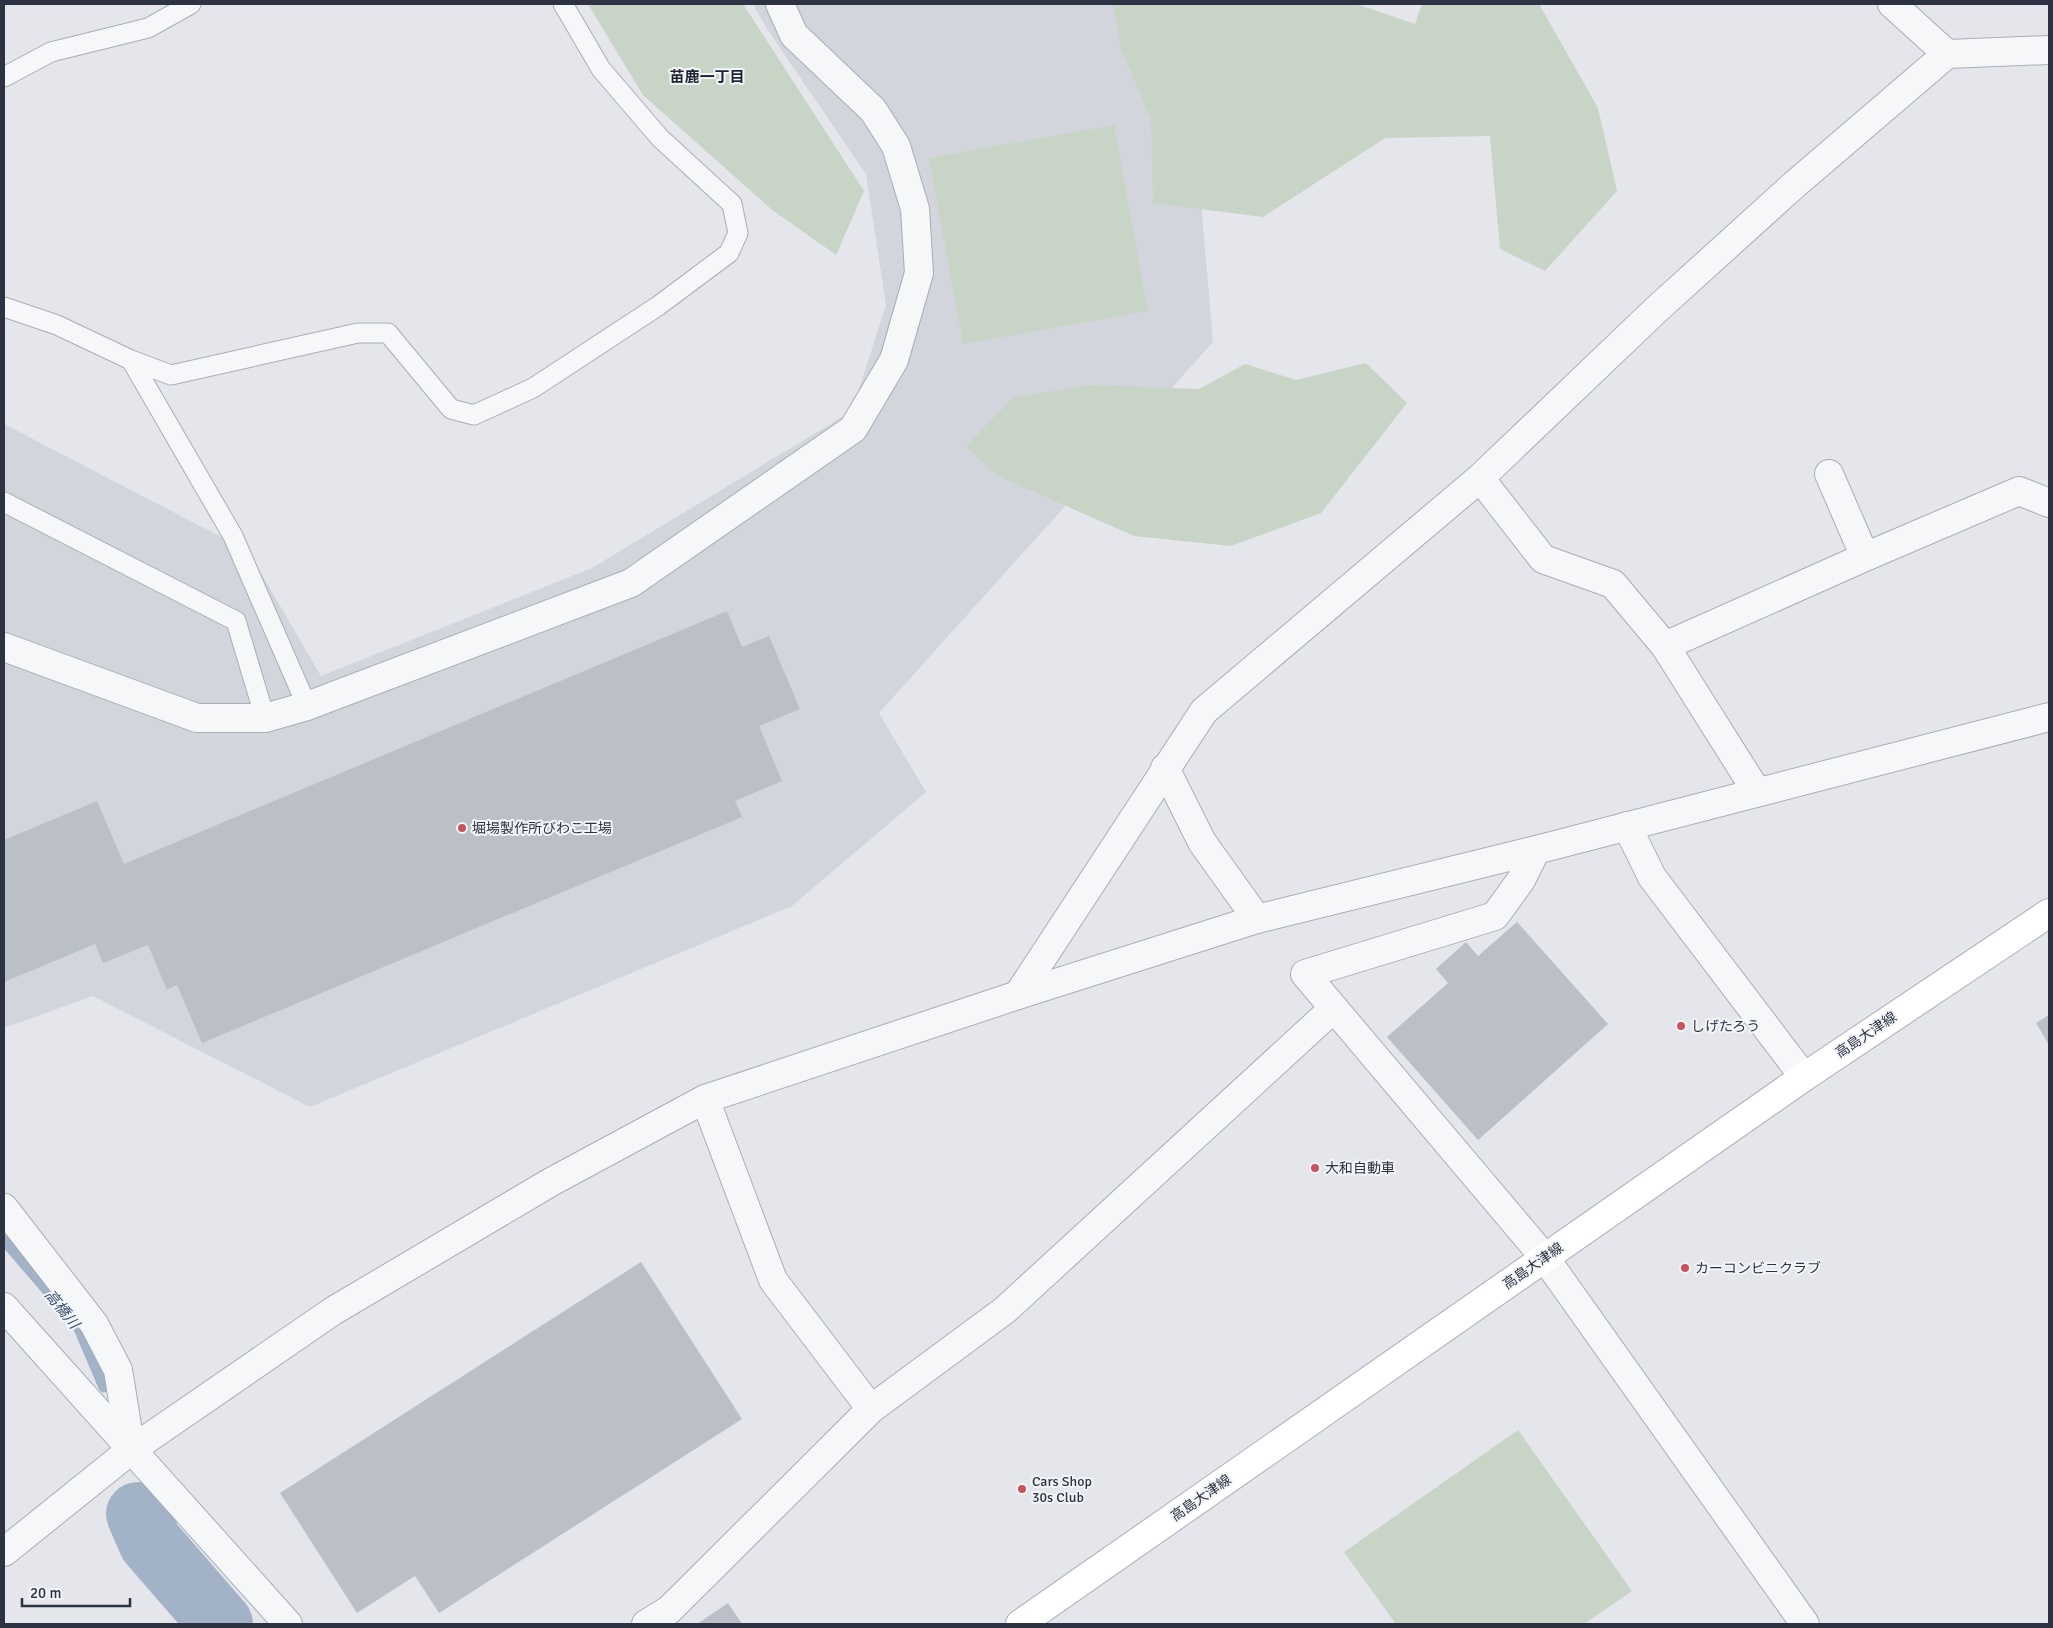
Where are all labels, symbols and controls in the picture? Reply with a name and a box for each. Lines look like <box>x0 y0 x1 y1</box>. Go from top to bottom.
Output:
district label: 苗鹿一丁目 <box>669 68 745 86</box>
place label: 堀場製作所びわこ工場 <box>472 820 612 837</box>
marker: 堀場製作所びわこ工場 <box>456 822 468 834</box>
street label: 高島大津線 <box>1832 1008 1900 1062</box>
place label: しげたろう <box>1691 1018 1760 1035</box>
marker: しげたろう <box>1675 1020 1687 1032</box>
place label: 大和自動車 <box>1325 1160 1395 1177</box>
marker: 大和自動車 <box>1309 1162 1321 1174</box>
street label: 高島大津線 <box>1499 1239 1567 1293</box>
place label: カーコンビニクラブ <box>1695 1260 1821 1277</box>
marker: カーコンビニクラブ <box>1679 1262 1691 1274</box>
water label: 高橋川 <box>41 1286 84 1334</box>
street label: 高島大津線 <box>1167 1471 1235 1525</box>
place label: Cars Shop 30s Club <box>1032 1473 1092 1506</box>
marker: Cars Shop 30s Club <box>1016 1483 1028 1495</box>
scale bar <box>22 1576 130 1608</box>
text: 20 m <box>30 1584 61 1602</box>

